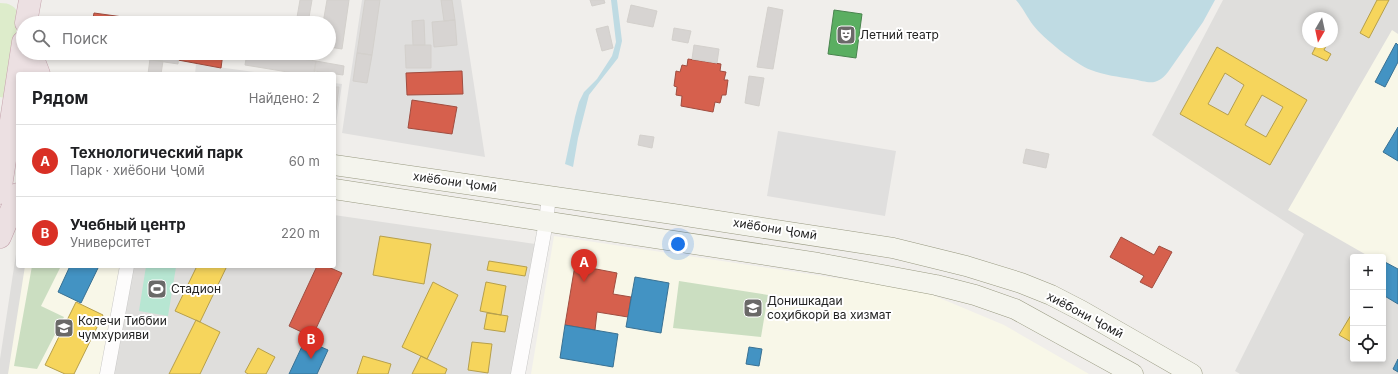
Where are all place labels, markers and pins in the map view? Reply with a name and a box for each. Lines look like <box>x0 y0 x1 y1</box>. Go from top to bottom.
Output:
theatre icon: Летний театр <box>835 24 857 46</box>
place label: Летний театр <box>860 27 939 42</box>
pin: A <box>571 249 597 282</box>
sports icon: Стадион <box>146 278 168 300</box>
place label: Стадион <box>171 281 221 296</box>
place label: Донишкадаи соҳибкорӣ ва хизмат <box>767 293 891 322</box>
school or university icon: Донишкадаи соҳибкорӣ ва хизмат <box>742 297 764 319</box>
place label: Колечи Тиббии чумхурияви <box>78 313 167 342</box>
school or university icon: Колечи Тиббии чумхурияви <box>53 317 75 339</box>
pin: B <box>298 326 324 359</box>

